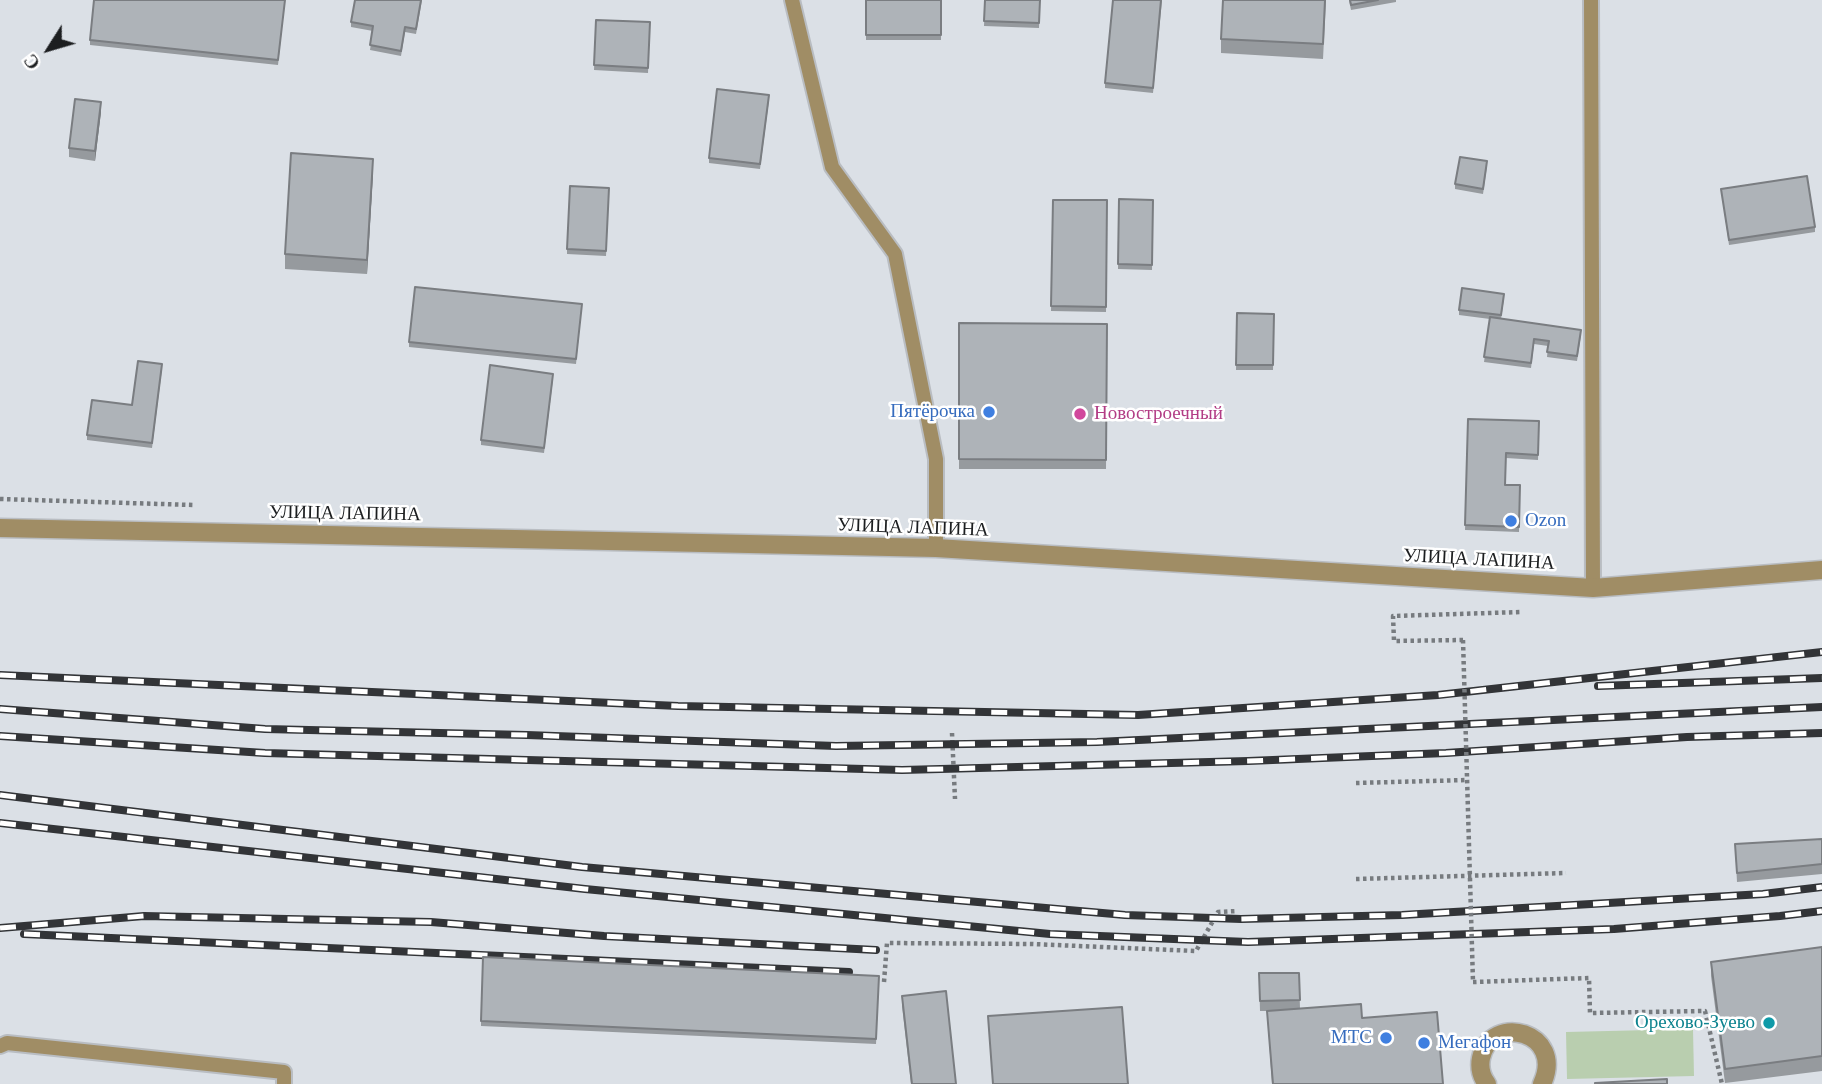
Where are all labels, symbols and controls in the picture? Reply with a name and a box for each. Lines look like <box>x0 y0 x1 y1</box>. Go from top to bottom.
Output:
north arrow <box>14 14 84 84</box>
text: С <box>19 50 44 74</box>
place label: Пятёрочка <box>890 401 975 423</box>
place label: Новостроечный <box>1094 403 1223 425</box>
marker: Пятёрочка <box>981 404 997 420</box>
marker: Новостроечный <box>1072 406 1088 422</box>
street label: УЛИЦА ЛАПИНА <box>269 501 421 527</box>
place label: Ozon <box>1525 510 1566 532</box>
marker: Ozon <box>1503 513 1519 529</box>
street label: УЛИЦА ЛАПИНА <box>837 514 989 542</box>
street label: УЛИЦА ЛАПИНА <box>1403 545 1555 575</box>
place label: Орехово-Зуево <box>1635 1012 1755 1034</box>
marker: Орехово-Зуево <box>1761 1015 1777 1031</box>
place label: МТС <box>1331 1027 1372 1049</box>
marker: МТС <box>1378 1030 1394 1046</box>
place label: Мегафон <box>1438 1032 1511 1054</box>
marker: Мегафон <box>1416 1035 1432 1051</box>

